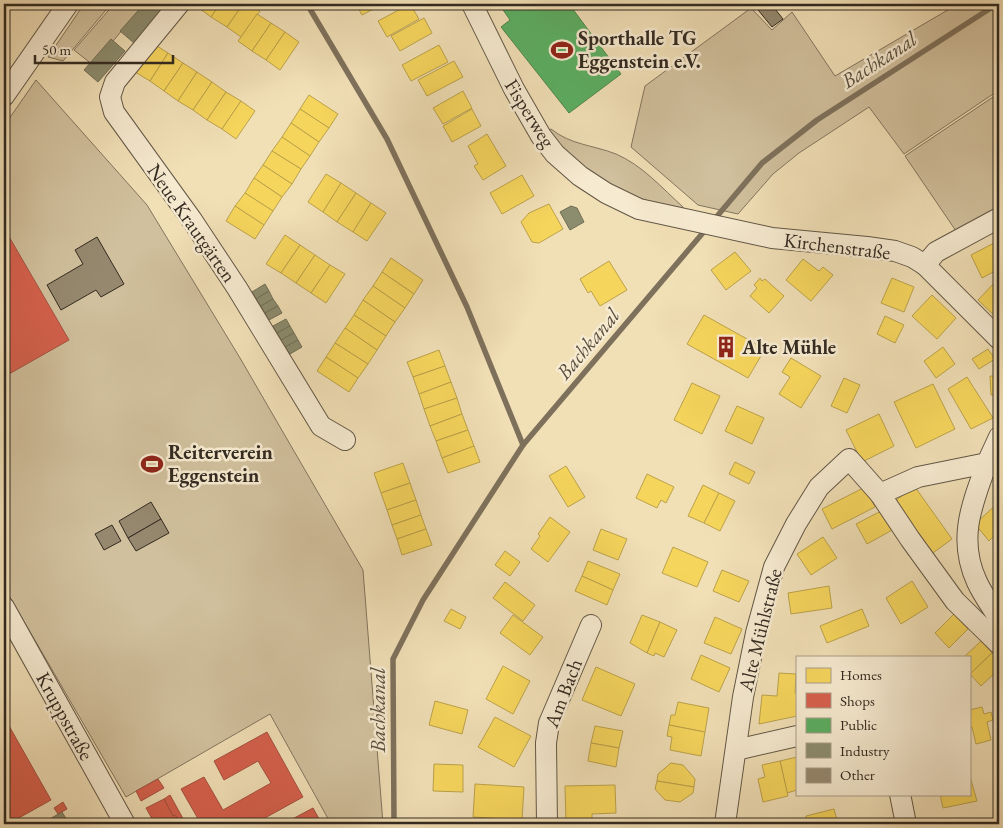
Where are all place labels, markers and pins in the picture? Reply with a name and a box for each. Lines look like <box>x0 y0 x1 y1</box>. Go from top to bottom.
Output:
place label: Sporthalle TG Eggenstein e.V. <box>578 25 701 74</box>
sports icon: Sporthalle TG Eggenstein e.V. <box>549 37 575 63</box>
building icon: Alte Mühle <box>713 334 739 360</box>
place label: Alte Mühle <box>741 334 836 360</box>
place label: Reiterverein Eggenstein <box>168 439 273 488</box>
sports icon: Reiterverein Eggenstein <box>139 451 165 477</box>

